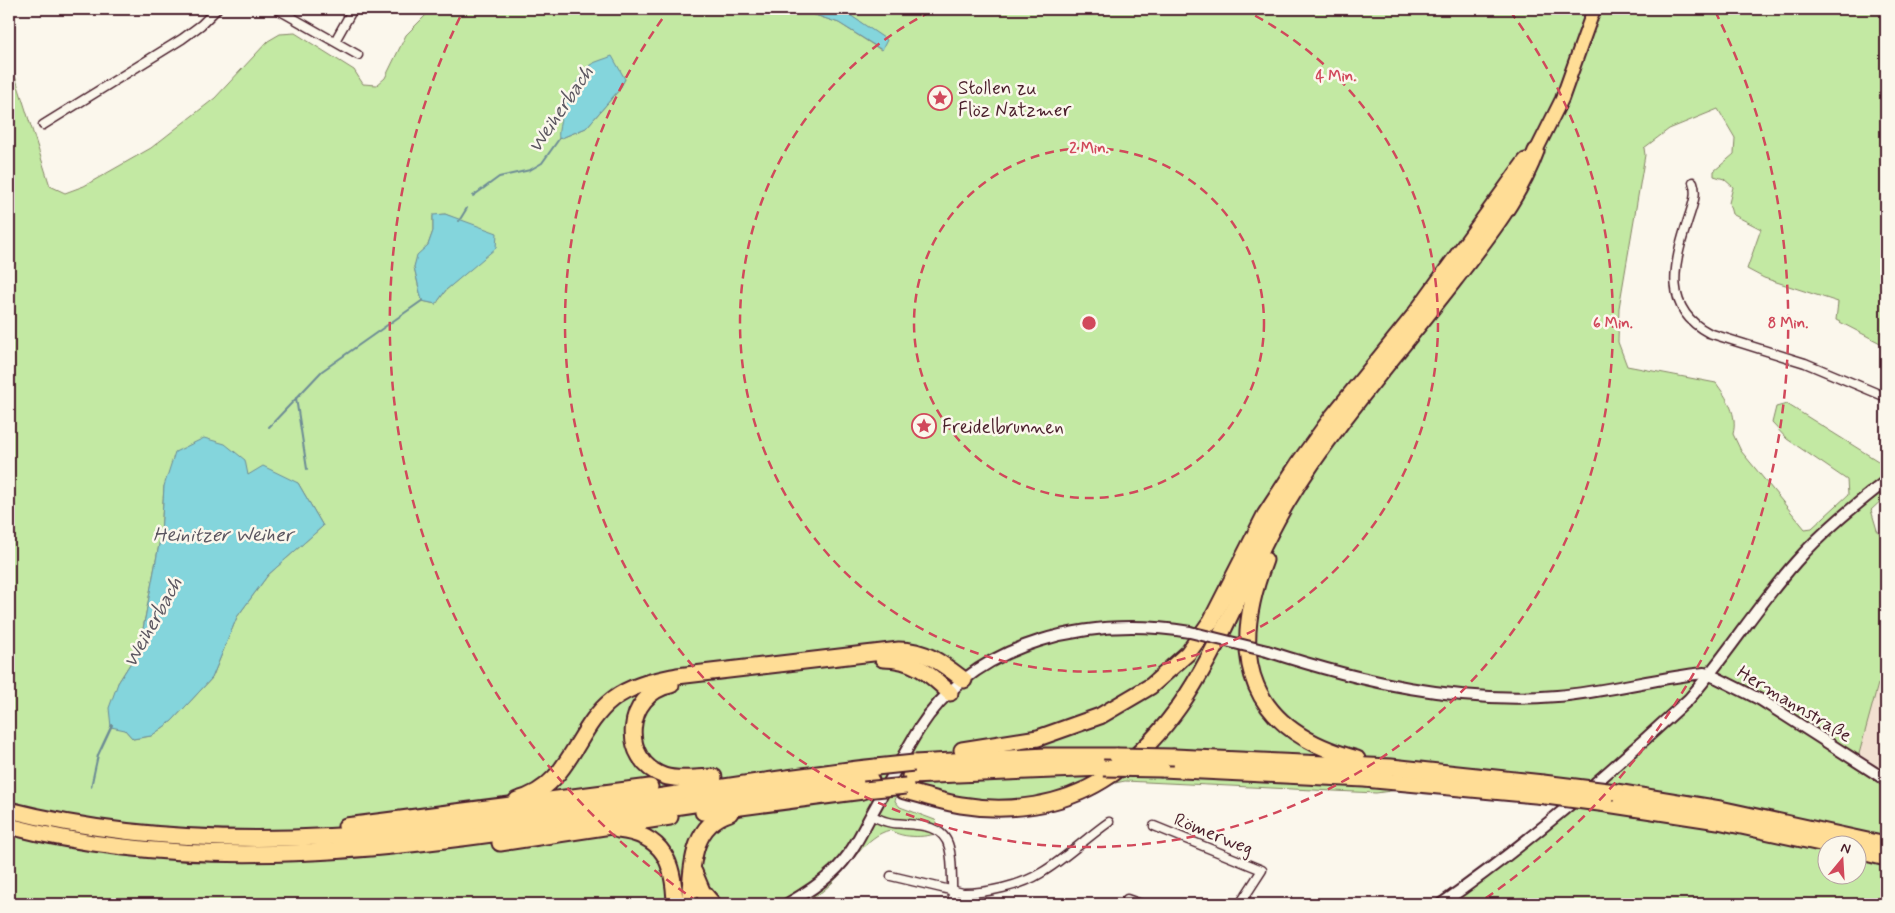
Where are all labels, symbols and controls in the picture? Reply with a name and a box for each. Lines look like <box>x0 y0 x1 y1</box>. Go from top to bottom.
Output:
water label: Weiherbach <box>522 61 601 159</box>
text: 4 Min. <box>1316 67 1356 87</box>
place label: Stollen zu Flöz Natzmer <box>958 76 1072 123</box>
place icon: Stollen zu Flöz Natzmer <box>927 85 953 111</box>
text: 2 Min. <box>1069 139 1109 159</box>
centre of rings <box>1080 314 1098 332</box>
text: 6 Min. <box>1593 314 1633 334</box>
text: 8 Min. <box>1768 314 1808 334</box>
place icon: Freidelbrunnen <box>911 413 937 439</box>
place label: Freidelbrunnen <box>942 415 1064 440</box>
water label: Heinitzer Weiher <box>153 522 296 549</box>
water label: Weiherbach <box>117 572 189 673</box>
street label: Hermannstraße <box>1732 660 1856 748</box>
street label: Römerweg <box>1170 807 1257 863</box>
north arrow <box>1818 836 1868 886</box>
text: N <box>1838 839 1853 859</box>

